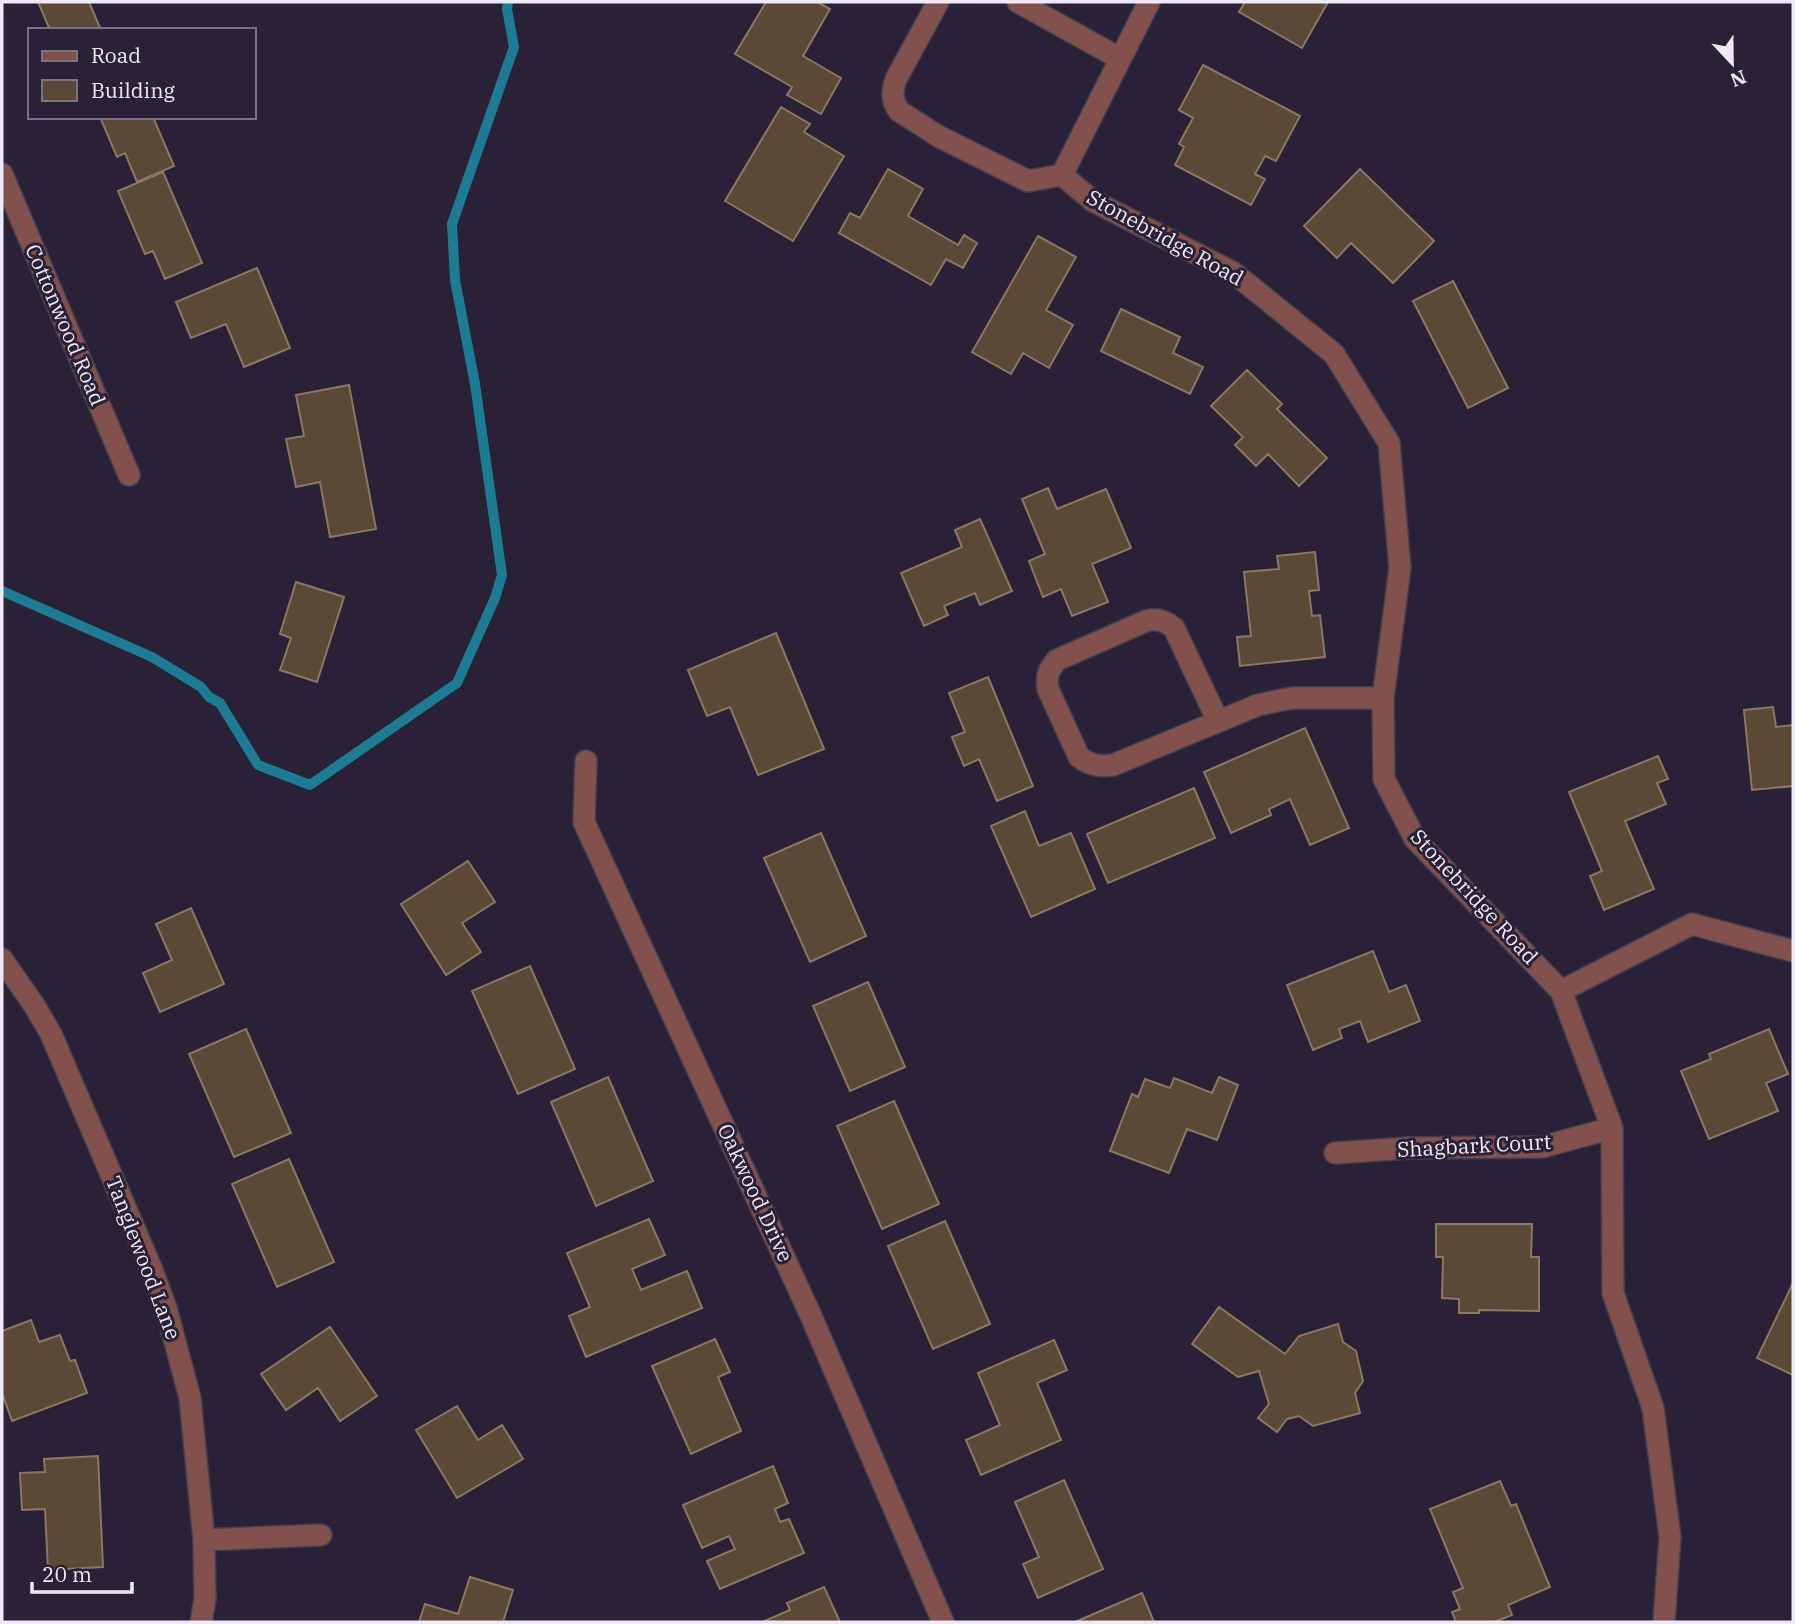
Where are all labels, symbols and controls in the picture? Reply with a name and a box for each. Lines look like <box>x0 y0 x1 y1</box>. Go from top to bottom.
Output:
legend <box>28 28 256 119</box>
north arrow <box>1697 28 1767 98</box>
text: Road <box>91 41 141 69</box>
text: N <box>1727 65 1750 93</box>
text: Building <box>91 76 176 104</box>
street label: Stonebridge Road <box>1082 182 1249 292</box>
street label: Cottonwood Road <box>19 240 113 410</box>
street label: Stonebridge Road <box>1405 823 1545 970</box>
street label: Oakwood Drive <box>712 1119 800 1266</box>
street label: Shagbark Court <box>1396 1127 1552 1163</box>
street label: Tanglewood Lane <box>100 1172 188 1344</box>
scale bar <box>32 1550 131 1594</box>
text: 20 m <box>42 1560 92 1588</box>

